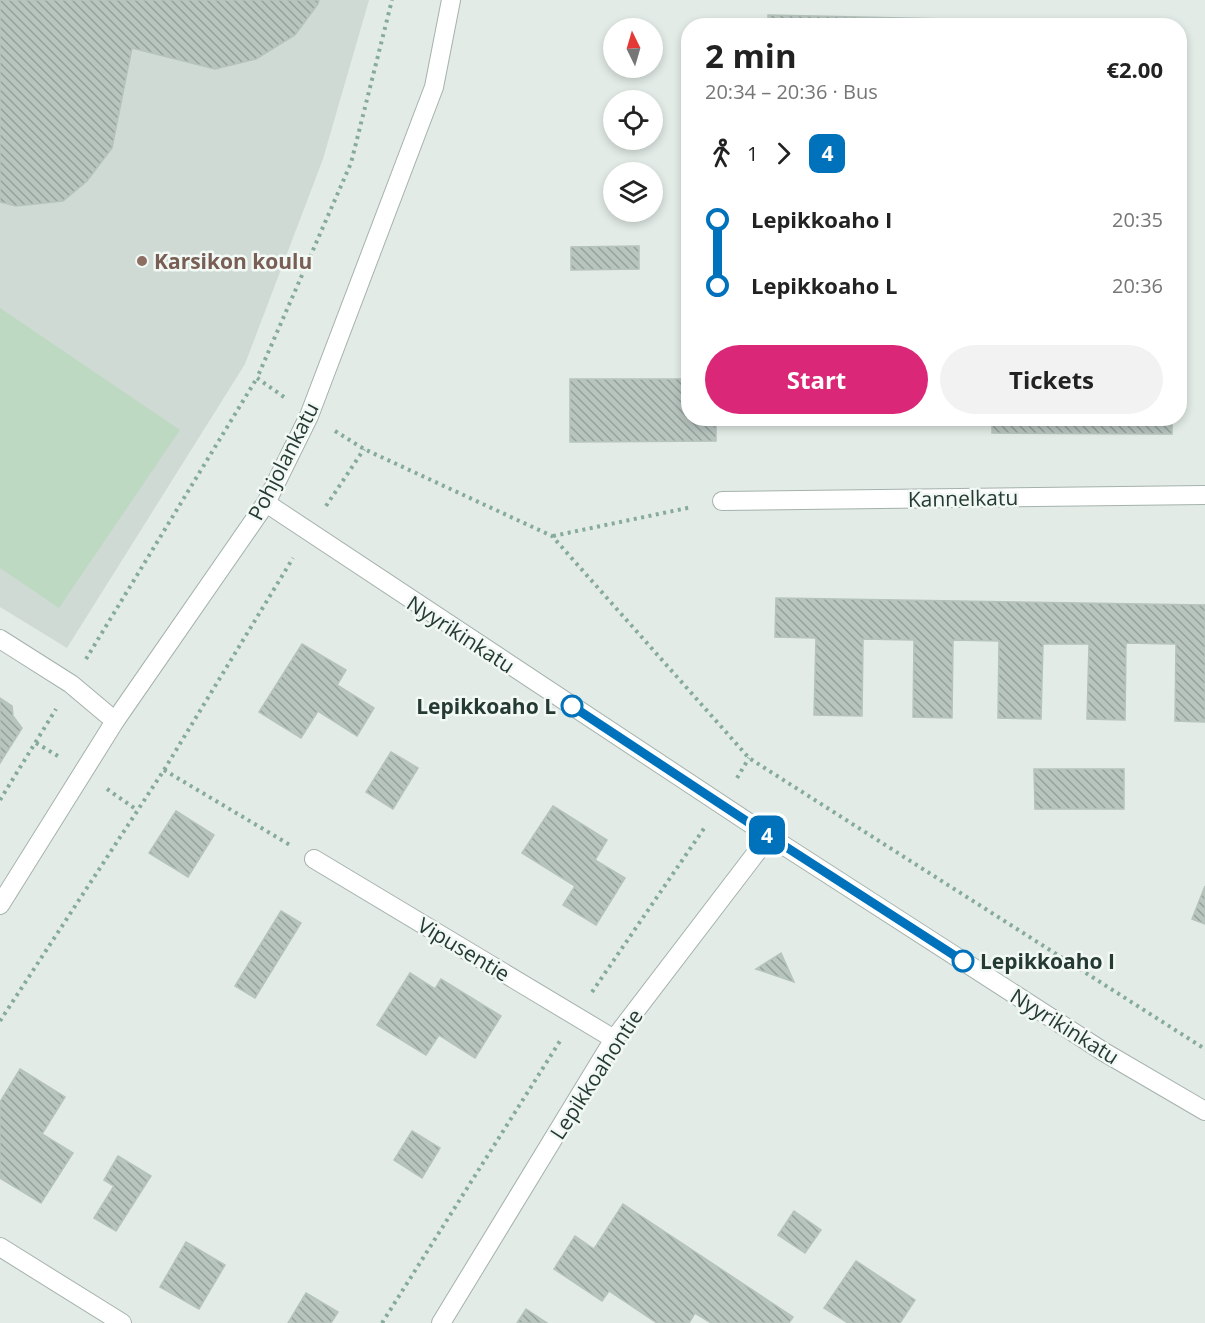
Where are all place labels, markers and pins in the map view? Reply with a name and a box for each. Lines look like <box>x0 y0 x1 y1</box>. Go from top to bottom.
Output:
place label: Karsikon koulu <box>154 247 312 275</box>
marker: Karsikon koulu <box>135 254 149 268</box>
place label: Lepikkoaho L <box>416 692 556 720</box>
marker: Lepikkoaho L <box>561 695 583 717</box>
place label: Lepikkoaho I <box>980 947 1115 975</box>
marker: Lepikkoaho I <box>952 950 974 972</box>

